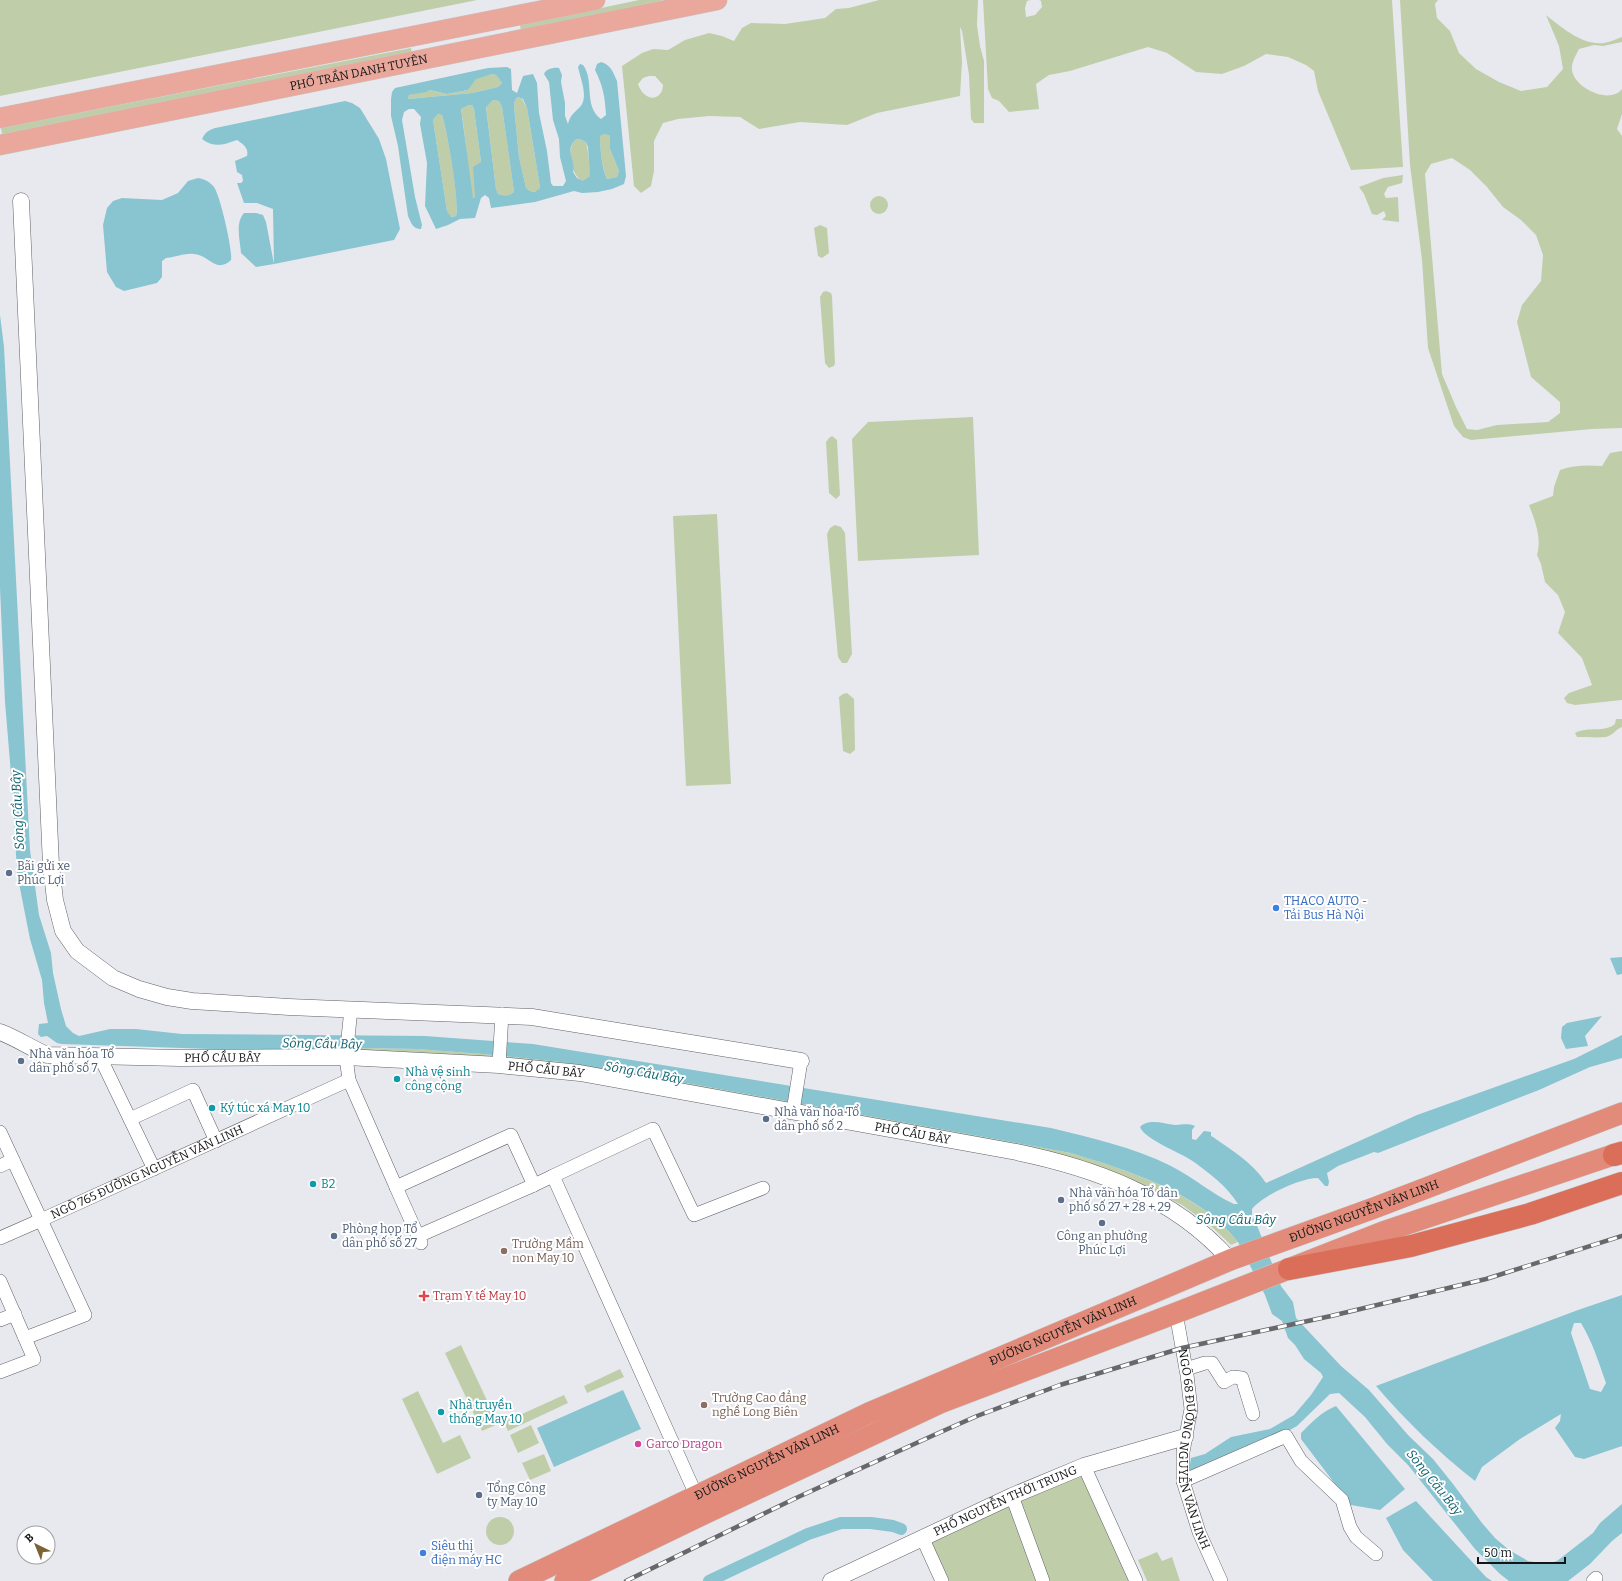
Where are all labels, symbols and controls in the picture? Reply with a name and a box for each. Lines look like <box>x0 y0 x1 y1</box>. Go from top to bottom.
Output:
street label: PHỐ TRẦN DANH TUYÊN <box>289 52 429 93</box>
water label: Sông Cầu Bây <box>8 768 27 850</box>
place label: Bãi gửi xe Phúc Lợi <box>17 859 70 887</box>
marker: Bãi gửi xe Phúc Lợi <box>4 868 14 878</box>
place label: THACO AUTO - Tải Bus Hà Nội <box>1284 894 1367 922</box>
marker: THACO AUTO - Tải Bus Hà Nội <box>1271 903 1281 913</box>
water label: Sông Cầu Bây <box>282 1035 363 1052</box>
place label: Nhà văn hóa Tổ dân phố số 7 <box>29 1046 114 1075</box>
street label: PHỐ CẦU BÂY <box>184 1049 261 1065</box>
marker: Nhà văn hóa Tổ dân phố số 7 <box>16 1056 26 1066</box>
water label: Sông Cầu Bây <box>603 1058 686 1087</box>
street label: PHỐ CẦU BÂY <box>507 1059 586 1081</box>
place label: Nhà vệ sinh công cộng <box>405 1065 471 1093</box>
marker: Nhà vệ sinh công cộng <box>392 1074 402 1084</box>
place label: Ký túc xá May 10 <box>220 1101 310 1115</box>
marker: Ký túc xá May 10 <box>207 1103 217 1113</box>
place label: Nhà văn hóa Tổ dân phố số 2 <box>774 1104 859 1133</box>
marker: Nhà văn hóa Tổ dân phố số 2 <box>761 1114 771 1124</box>
street label: PHỐ CẦU BÂY <box>874 1119 952 1147</box>
street label: NGÕ 765 ĐƯỜNG NGUYỄN VĂN LINH <box>49 1122 246 1222</box>
place label: B2 <box>321 1177 335 1191</box>
street label: ĐƯỜNG NGUYỄN VĂN LINH <box>1287 1177 1441 1245</box>
marker: B2 <box>308 1179 318 1189</box>
place label: Nhà văn hóa Tổ dân phố số 27 + 28 + 29 <box>1069 1185 1178 1214</box>
marker: Nhà văn hóa Tổ dân phố số 27 + 28 + 29 <box>1056 1195 1066 1205</box>
water label: Sông Cầu Bây <box>1196 1212 1277 1227</box>
marker: Công an phường Phúc Lợi <box>1097 1218 1107 1228</box>
place label: Phòng họp Tổ dân phố số 27 <box>342 1221 417 1250</box>
place label: Công an phường Phúc Lợi <box>1056 1229 1148 1257</box>
marker: Phòng họp Tổ dân phố số 27 <box>329 1231 339 1241</box>
place label: Trường Mầm non May 10 <box>512 1236 584 1265</box>
marker: Trường Mầm non May 10 <box>499 1246 509 1256</box>
place label: Trạm Y tế May 10 <box>433 1288 526 1303</box>
marker: Trạm Y tế May 10 <box>418 1290 430 1302</box>
street label: ĐƯỜNG NGUYỄN VĂN LINH <box>987 1293 1139 1368</box>
street label: NGÕ 68 ĐƯỜNG NGUYỄN VĂN LINH <box>1175 1348 1213 1551</box>
place label: Trường Cao đẳng nghề Long Biên <box>712 1390 807 1419</box>
place label: Nhà truyền thống May 10 <box>449 1397 522 1426</box>
marker: Trường Cao đẳng nghề Long Biên <box>699 1400 709 1410</box>
marker: Nhà truyền thống May 10 <box>436 1407 446 1417</box>
street label: ĐƯỜNG NGUYỄN VĂN LINH <box>692 1421 841 1503</box>
place label: Garco Dragon <box>646 1437 723 1451</box>
marker: Garco Dragon <box>633 1439 643 1449</box>
water label: Sông Cầu Bây <box>1404 1447 1466 1519</box>
street label: PHỐ NGUYỄN THỜI TRUNG <box>931 1463 1079 1539</box>
place label: Tổng Công ty May 10 <box>487 1480 546 1509</box>
marker: Tổng Công ty May 10 <box>474 1490 484 1500</box>
north arrow <box>16 1525 56 1565</box>
text: B <box>22 1531 37 1545</box>
place label: Siêu thị điện máy HC <box>431 1539 502 1567</box>
scale bar <box>1478 1539 1565 1565</box>
text: 50 m <box>1484 1546 1513 1560</box>
marker: Siêu thị điện máy HC <box>418 1548 428 1558</box>

